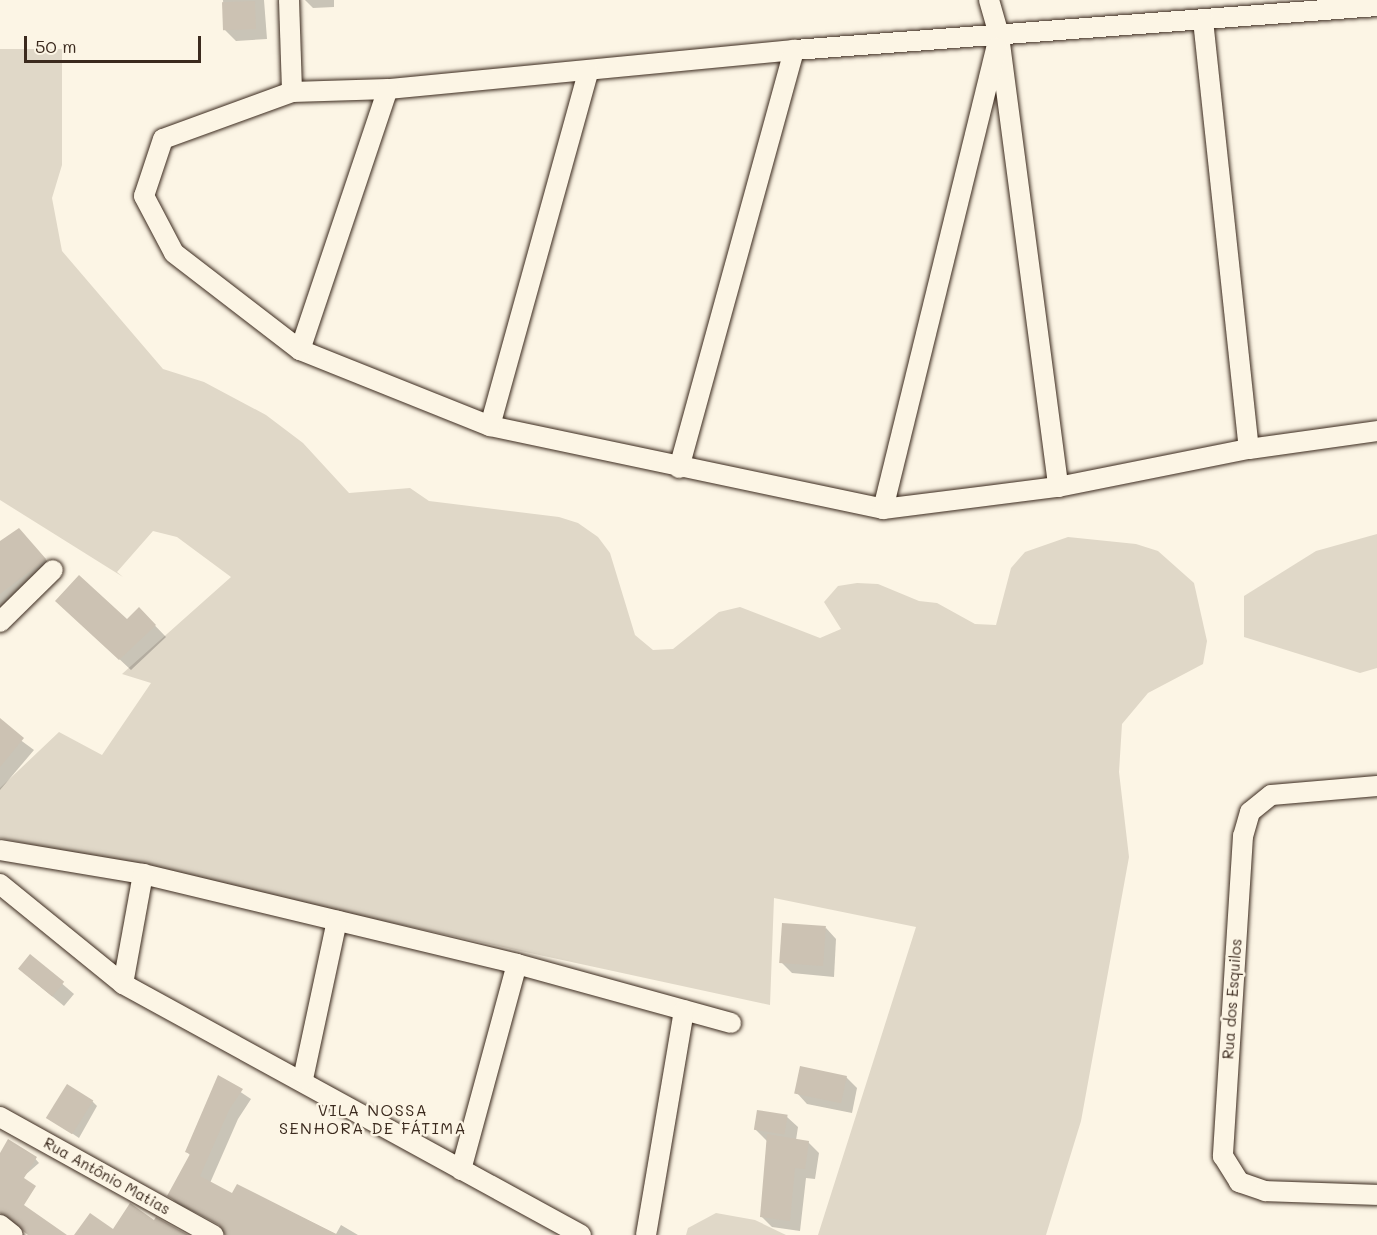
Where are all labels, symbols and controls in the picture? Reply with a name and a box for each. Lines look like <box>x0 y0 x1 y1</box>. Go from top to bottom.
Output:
scale bar <box>27 24 204 62</box>
text: 50 m <box>35 34 77 58</box>
street label: Rua dos Esquilos <box>1219 938 1245 1060</box>
district label: VILA NOSSA SENHORA DE FÁTIMA <box>279 1100 467 1138</box>
street label: Rua Antônio Matias <box>41 1134 173 1218</box>

